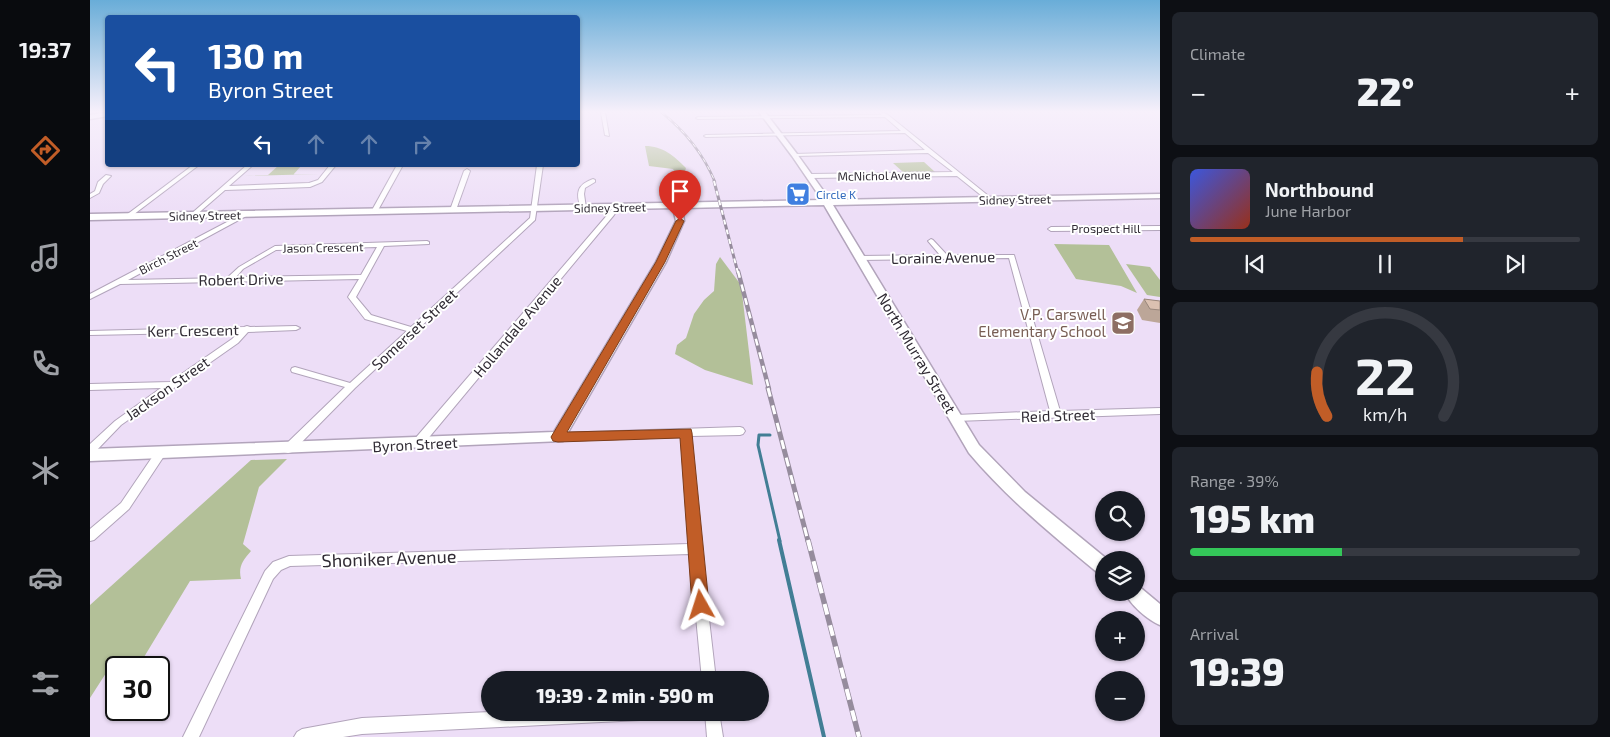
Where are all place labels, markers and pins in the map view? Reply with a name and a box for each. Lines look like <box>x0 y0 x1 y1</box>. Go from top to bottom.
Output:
pin <box>659 170 701 221</box>
supermarket icon: Circle K <box>785 181 811 207</box>
place label: Circle K <box>816 187 856 201</box>
place label: V.P. Carswell Elementary School <box>978 305 1107 340</box>
school or university icon: V.P. Carswell Elementary School <box>1110 310 1136 336</box>

